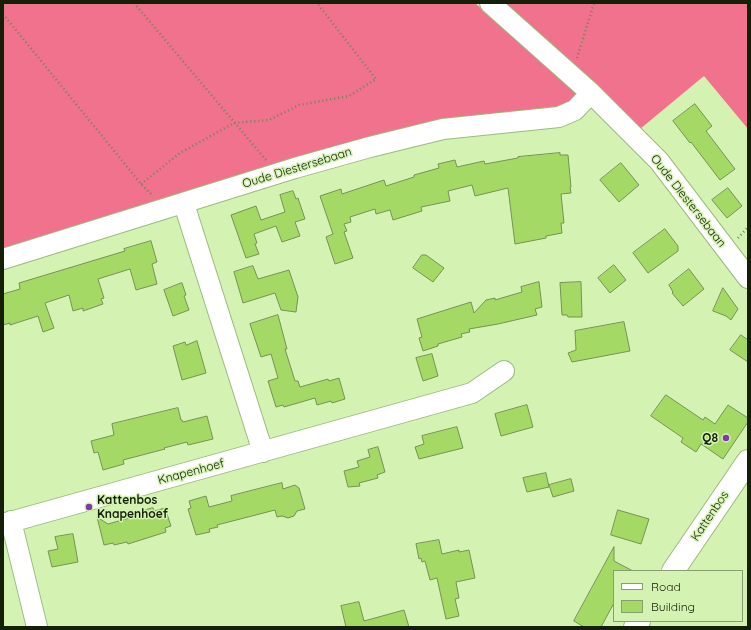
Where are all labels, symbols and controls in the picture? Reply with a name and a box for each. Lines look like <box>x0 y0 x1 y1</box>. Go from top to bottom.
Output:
street label: Oude Diestersebaan <box>241 145 353 191</box>
street label: Oude Diestersebaan <box>647 152 729 250</box>
place label: Q8 <box>702 431 718 445</box>
marker: Q8 <box>721 433 731 443</box>
street label: Knapenhoef <box>156 456 226 488</box>
street label: Kattenbos <box>688 488 732 544</box>
place label: Kattenbos Knapenhoef <box>97 493 168 521</box>
marker: Kattenbos Knapenhoef <box>84 502 94 512</box>
legend <box>613 570 743 622</box>
text: Road <box>651 579 681 594</box>
text: Building <box>651 599 695 614</box>

